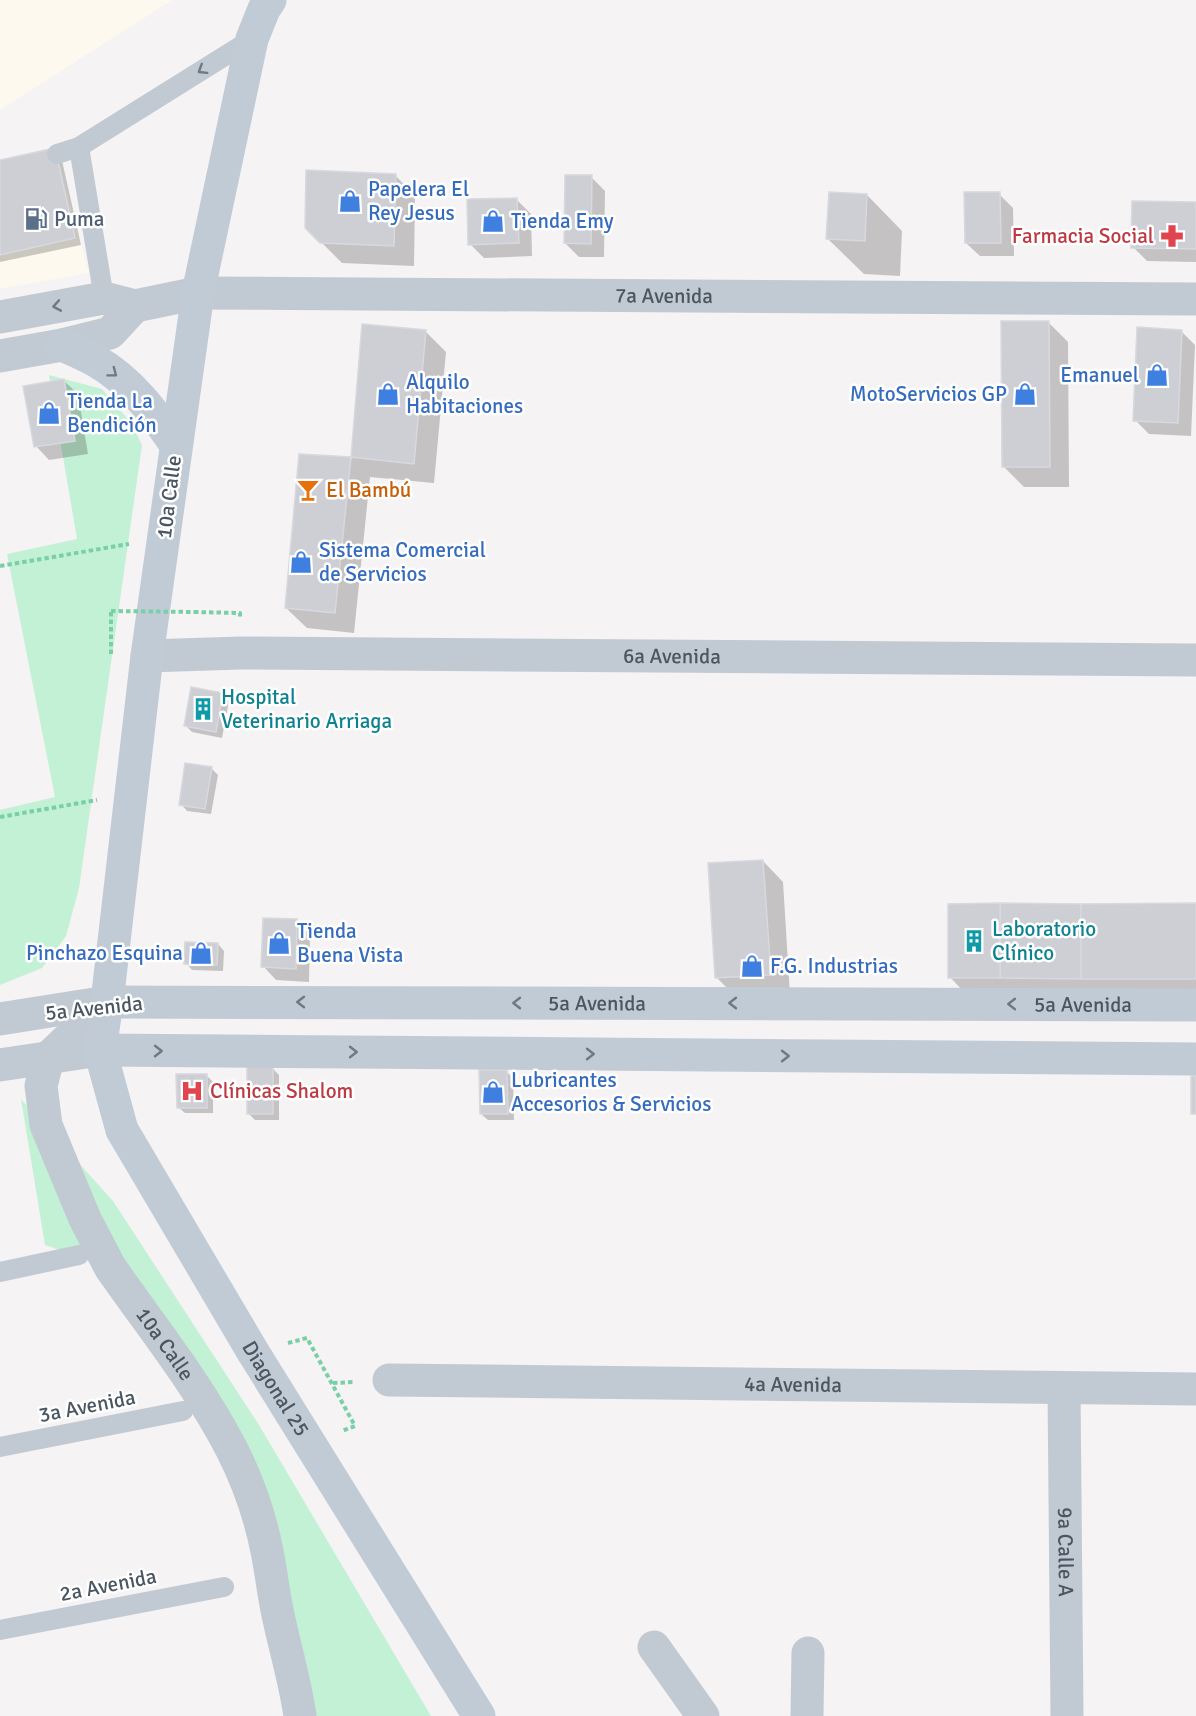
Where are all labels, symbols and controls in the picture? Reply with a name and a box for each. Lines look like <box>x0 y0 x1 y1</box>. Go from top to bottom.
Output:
one-way arrow <box>198 62 208 74</box>
place label: Papelera El Rey Jesus <box>368 176 469 226</box>
shop icon: Papelera El Rey Jesus <box>337 188 363 214</box>
fuel station icon: Puma <box>23 206 49 232</box>
place label: Puma <box>54 206 105 232</box>
shop icon: Tienda Emy <box>480 208 506 234</box>
place label: Tienda Emy <box>511 208 614 234</box>
place label: Farmacia Social <box>1012 223 1154 249</box>
pharmacy icon: Farmacia Social <box>1159 223 1185 249</box>
street label: 7a Avenida <box>615 283 713 309</box>
one-way arrow <box>53 299 63 312</box>
place label: Emanuel <box>1060 362 1139 388</box>
shop icon: Emanuel <box>1144 362 1170 388</box>
one-way arrow <box>106 366 117 377</box>
place label: Alquilo Habitaciones <box>406 369 523 419</box>
shop icon: Alquilo Habitaciones <box>375 381 401 407</box>
place label: MotoServicios GP <box>850 381 1007 407</box>
shop icon: MotoServicios GP <box>1012 381 1038 407</box>
place label: Tienda La Bendición <box>67 388 157 438</box>
shop icon: Tienda La Bendición <box>36 400 62 426</box>
street label: 10a Calle <box>151 454 187 540</box>
bar icon: El Bambú <box>295 477 321 503</box>
place label: El Bambú <box>326 477 411 503</box>
place label: Sistema Comercial de Servicios <box>319 537 486 587</box>
shop icon: Sistema Comercial de Servicios <box>288 549 314 575</box>
street label: 6a Avenida <box>623 643 721 670</box>
place label: Hospital Veterinario Arriaga <box>221 684 392 734</box>
building icon: Hospital Veterinario Arriaga <box>190 696 216 722</box>
place label: Laboratorio Clínico <box>992 916 1096 966</box>
place label: Tienda Buena Vista <box>297 918 403 968</box>
building icon: Laboratorio Clínico <box>961 928 987 954</box>
shop icon: Tienda Buena Vista <box>266 930 292 956</box>
place label: Pinchazo Esquina <box>26 940 183 966</box>
shop icon: Pinchazo Esquina <box>188 940 214 966</box>
shop icon: F.G. Industrias <box>739 953 765 979</box>
place label: F.G. Industrias <box>770 953 898 979</box>
street label: 5a Avenida <box>44 990 144 1026</box>
street label: 5a Avenida <box>548 990 646 1016</box>
street label: 5a Avenida <box>1034 992 1132 1018</box>
one-way arrow <box>296 996 305 1008</box>
one-way arrow <box>512 997 521 1009</box>
one-way arrow <box>728 997 737 1009</box>
one-way arrow <box>1007 998 1016 1010</box>
one-way arrow <box>154 1045 163 1057</box>
one-way arrow <box>349 1046 358 1058</box>
one-way arrow <box>586 1048 595 1060</box>
one-way arrow <box>781 1050 790 1062</box>
place label: Lubricantes Accesorios & Servicios <box>511 1067 711 1117</box>
hospital icon: Clínicas Shalom <box>179 1078 205 1104</box>
place label: Clínicas Shalom <box>210 1078 353 1104</box>
shop icon: Lubricantes Accesorios & Servicios <box>480 1079 506 1105</box>
street label: 10a Calle <box>130 1302 200 1385</box>
street label: Diagonal 25 <box>236 1336 315 1441</box>
street label: 4a Avenida <box>744 1371 842 1398</box>
street label: 3a Avenida <box>37 1384 137 1428</box>
street label: 9a Calle A <box>1052 1507 1079 1597</box>
street label: 2a Avenida <box>58 1563 158 1607</box>

